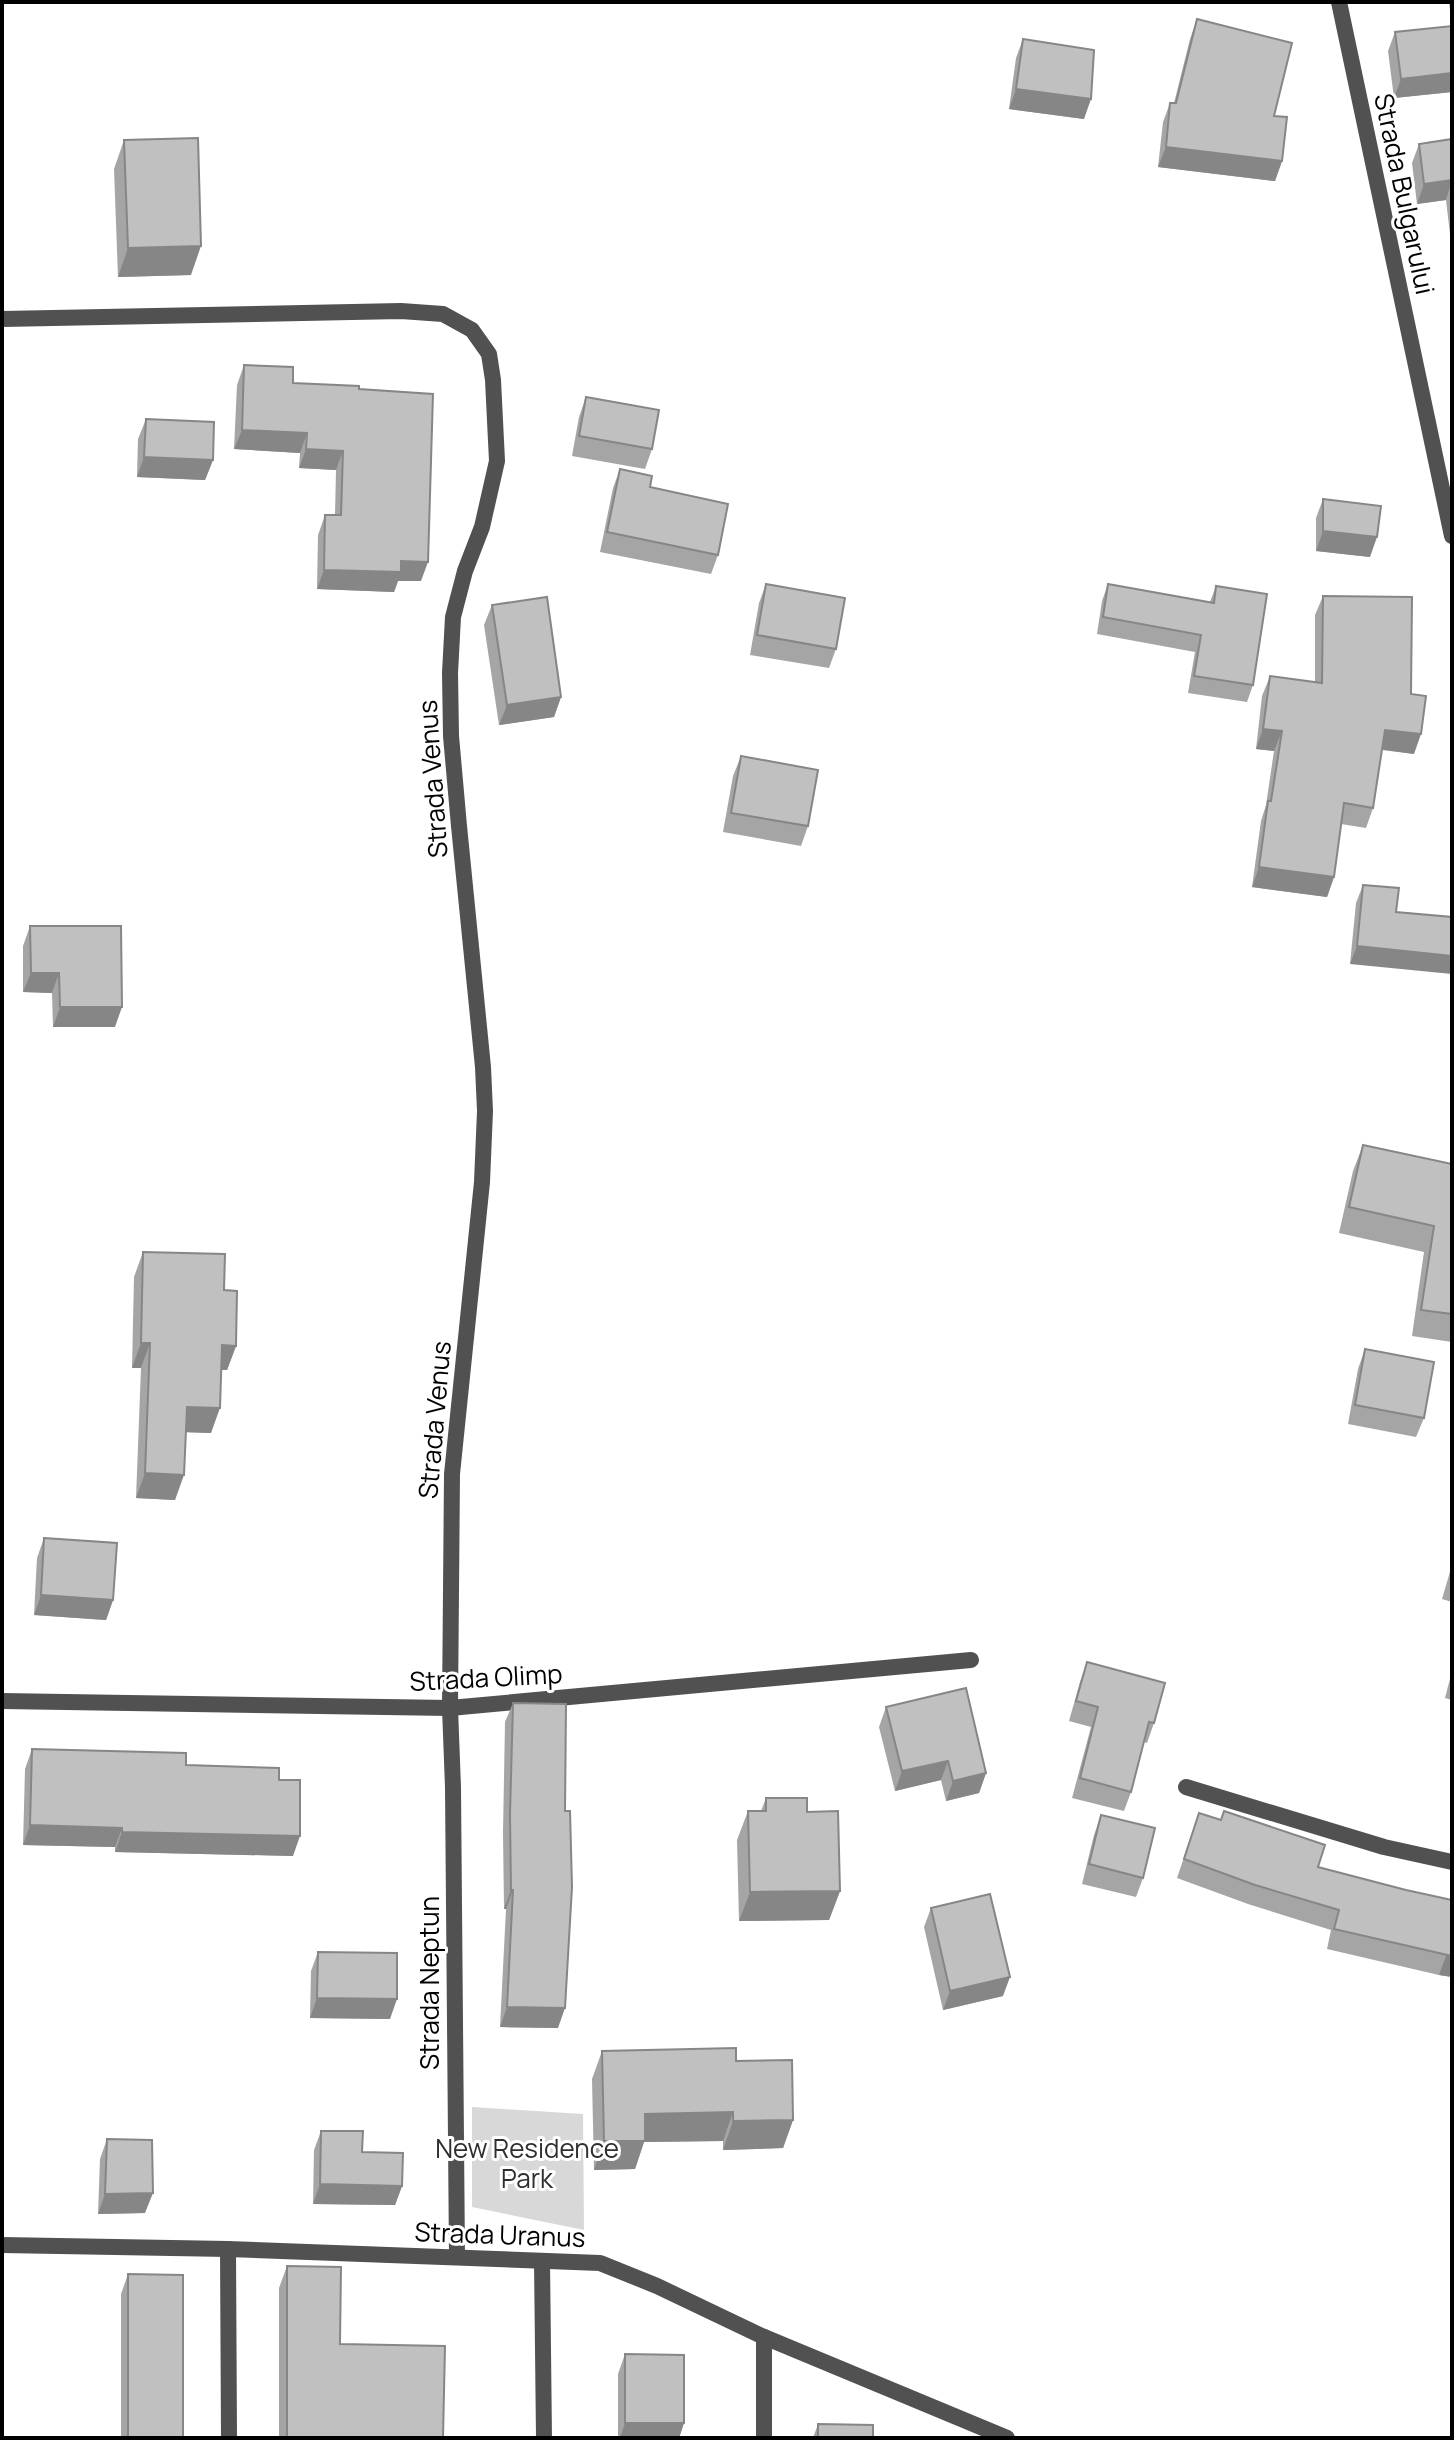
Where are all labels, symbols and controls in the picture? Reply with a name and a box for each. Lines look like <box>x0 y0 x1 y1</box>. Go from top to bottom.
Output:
street label: Strada Bulgarului <box>1366 90 1444 298</box>
street label: Strada Venus <box>409 699 455 859</box>
street label: Strada Venus <box>409 1340 459 1500</box>
street label: Strada Olimp <box>409 1655 563 1699</box>
street label: Strada Neptun <box>411 1896 447 2070</box>
park label: New Residence Park <box>435 2130 619 2196</box>
street label: Strada Uranus <box>414 2213 586 2255</box>

